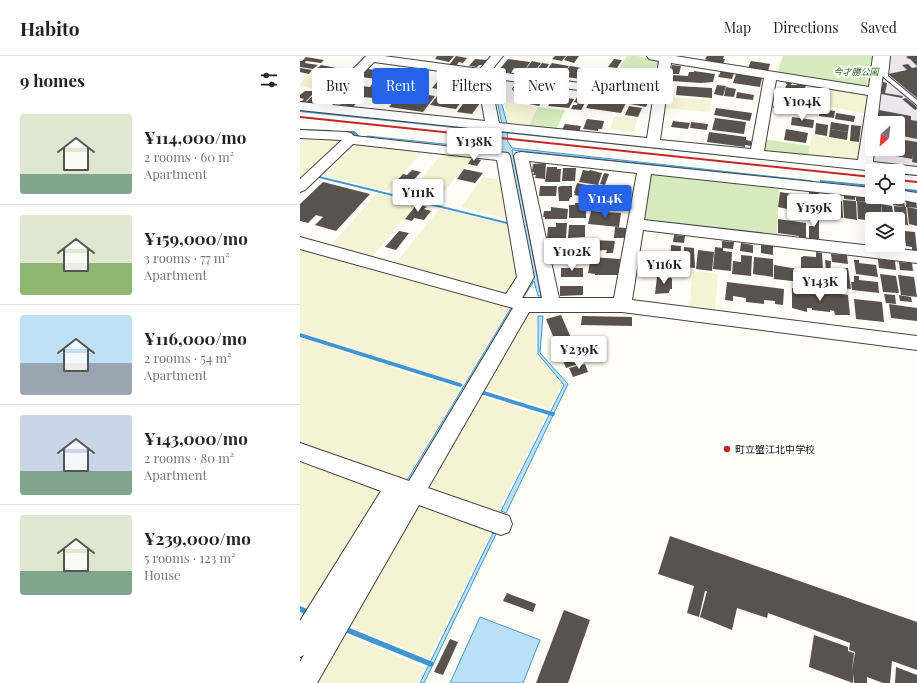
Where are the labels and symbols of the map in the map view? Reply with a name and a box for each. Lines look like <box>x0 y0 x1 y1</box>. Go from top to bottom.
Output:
park label: 今才勝公園 <box>833 65 880 77</box>
pin: ¥104K <box>774 88 830 122</box>
north arrow <box>865 116 905 156</box>
pin: ¥138K <box>446 128 502 162</box>
pin: ¥111K <box>390 179 446 213</box>
pin: ¥114K <box>577 185 633 219</box>
pin: ¥159K <box>786 194 842 228</box>
pin: ¥102K <box>544 238 600 272</box>
pin: ¥116K <box>636 251 692 285</box>
pin: ¥143K <box>792 268 848 302</box>
pin: ¥239K <box>551 336 607 370</box>
place label: 町立蟹江北中学校 <box>735 442 815 456</box>
marker: 町立蟹江北中学校 <box>722 444 732 454</box>

